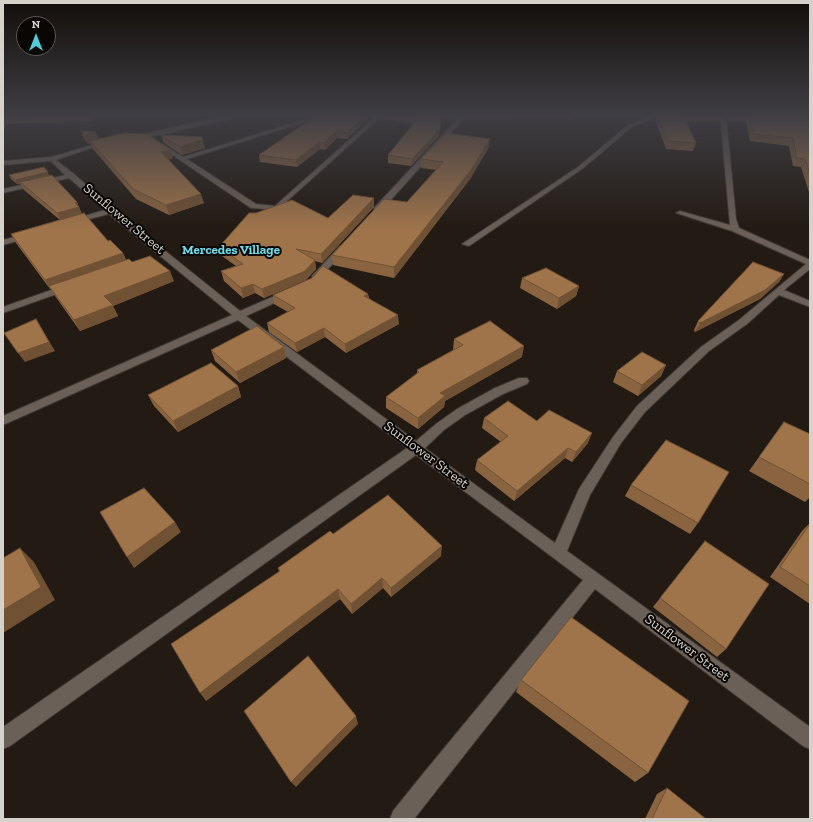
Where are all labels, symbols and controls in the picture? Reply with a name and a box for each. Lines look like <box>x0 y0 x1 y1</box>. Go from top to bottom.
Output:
north arrow <box>16 16 56 56</box>
text: N <box>32 18 40 31</box>
street label: Sunflower Street <box>80 180 168 258</box>
district label: Mercedes Village <box>182 242 280 258</box>
street label: Sunflower Street <box>380 418 472 492</box>
street label: Sunflower Street <box>641 611 733 685</box>

